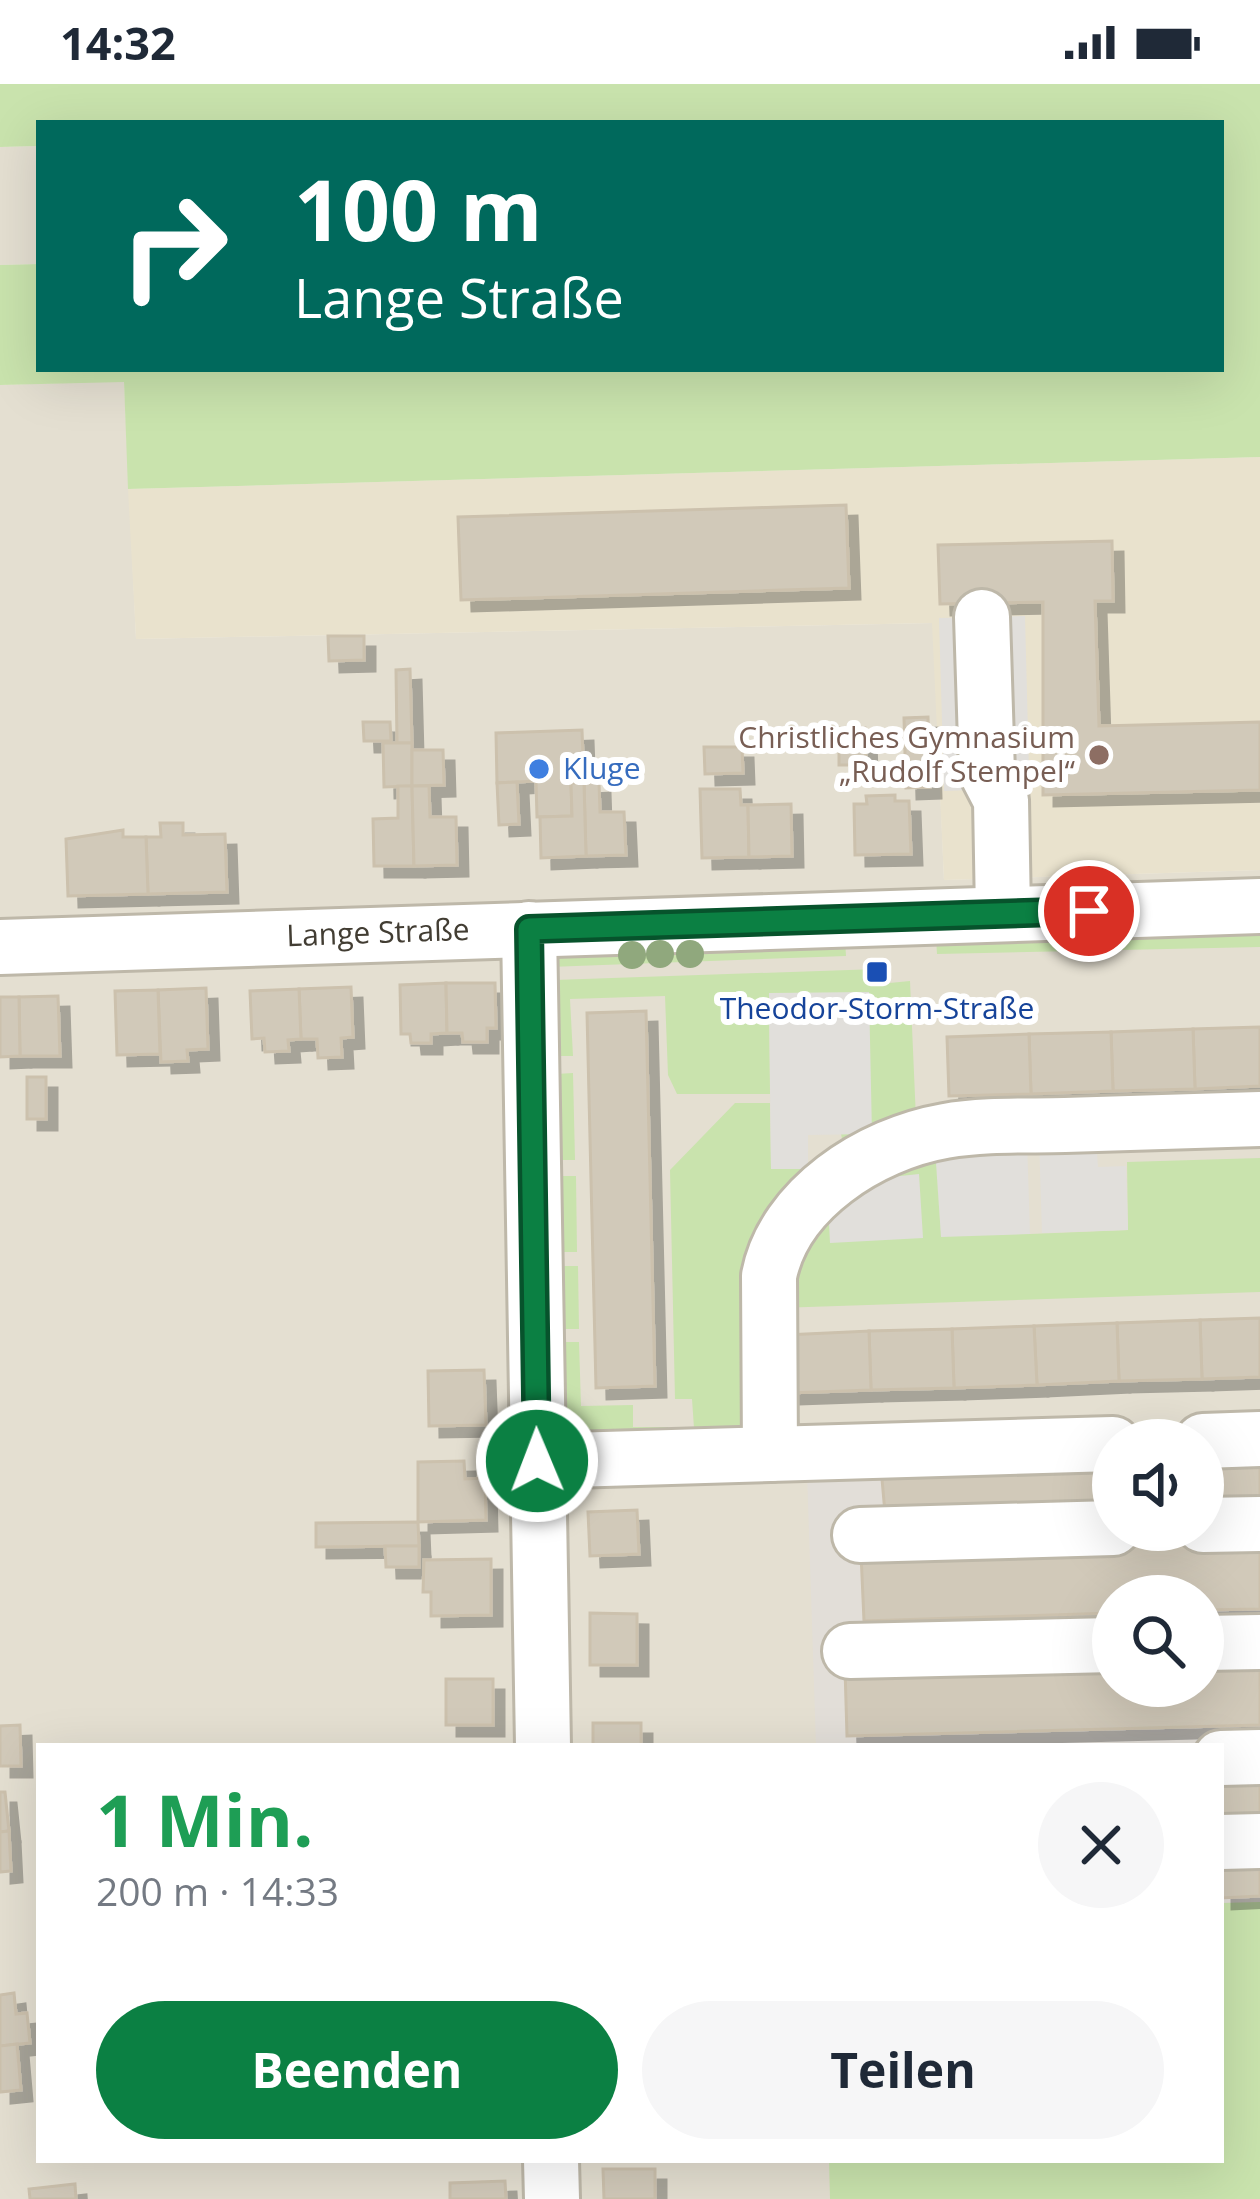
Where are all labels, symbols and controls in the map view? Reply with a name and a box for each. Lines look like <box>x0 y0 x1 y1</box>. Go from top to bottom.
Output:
text: 14:32 <box>60 12 176 73</box>
text: 100 m <box>294 151 542 266</box>
icon: right <box>96 168 252 324</box>
text: Lange Straße <box>294 260 624 334</box>
place label: Christliches Gymnasium „Rudolf Stempel“ <box>738 716 1076 791</box>
marker: Christliches Gymnasium „Rudolf Stempel“ <box>1086 742 1112 768</box>
place label: Kluge <box>563 747 640 788</box>
marker: Kluge <box>526 756 552 782</box>
pin <box>1038 860 1140 962</box>
icon: arrive <box>1056 878 1122 944</box>
street label: Lange Straße <box>286 908 470 955</box>
marker: Theodor-Storm-Straße <box>864 959 890 985</box>
place label: Theodor-Storm-Straße <box>720 987 1034 1028</box>
position arrow <box>474 1398 600 1524</box>
map controls <box>1092 1419 1224 1707</box>
button: sound <box>1092 1419 1224 1551</box>
button: search <box>1092 1575 1224 1707</box>
text: 1 Min. <box>96 1770 314 1868</box>
button: close <box>1038 1782 1164 1908</box>
text: 200 m · 14:33 <box>96 1864 339 1917</box>
button: Beenden <box>96 2001 618 2139</box>
button: Teilen <box>642 2001 1164 2139</box>

